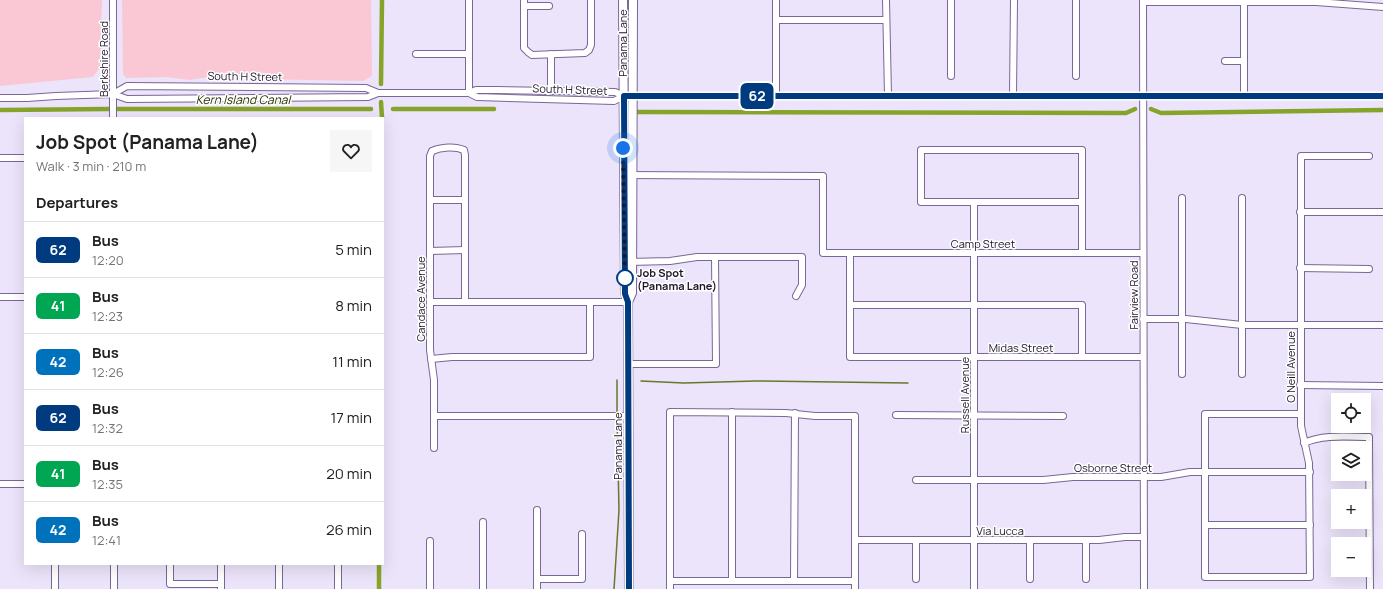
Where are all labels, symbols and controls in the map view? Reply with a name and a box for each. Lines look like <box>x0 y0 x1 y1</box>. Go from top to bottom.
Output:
street label: Panama Lane <box>615 9 630 77</box>
street label: Berkshire Road <box>96 21 111 97</box>
street label: South H Street <box>207 68 283 84</box>
street label: South H Street <box>532 80 608 98</box>
line badge: 62 <box>739 83 775 109</box>
text: 62 <box>748 86 766 105</box>
water label: Kern Island Canal <box>196 91 292 108</box>
text: Job Spot (Panama Lane) <box>36 129 259 155</box>
button: heart <box>330 130 372 172</box>
your location <box>613 138 633 158</box>
text: Walk · 3 min · 210 m <box>36 157 146 175</box>
text: Departures <box>36 192 118 213</box>
text: Bus <box>92 230 119 251</box>
street label: Camp Street <box>951 236 1015 251</box>
text: 5 min <box>335 239 372 260</box>
text: 62 <box>49 240 67 259</box>
text: 12:20 <box>92 251 124 269</box>
street label: Candace Avenue <box>413 256 428 342</box>
street label: Fairview Road <box>1126 260 1141 330</box>
place label: Job Spot (Panama Lane) <box>637 265 717 293</box>
marker: Job Spot (Panama Lane) <box>616 269 634 287</box>
text: Bus <box>92 286 119 307</box>
text: 8 min <box>335 295 372 316</box>
text: 41 <box>51 296 65 315</box>
text: 12:23 <box>92 307 123 325</box>
street label: O Neill Avenue <box>1283 331 1298 403</box>
street label: Midas Street <box>989 340 1053 355</box>
text: Bus <box>92 342 119 363</box>
text: 11 min <box>332 351 372 372</box>
text: 42 <box>50 352 66 371</box>
street label: Russell Avenue <box>957 356 972 433</box>
text: 12:26 <box>92 363 124 381</box>
map controls <box>1331 393 1371 577</box>
button: locate <box>1331 393 1371 433</box>
text: Bus <box>92 398 119 419</box>
text: 17 min <box>330 407 372 428</box>
text: 62 <box>49 408 67 427</box>
street label: Panama Lane <box>610 412 625 480</box>
text: 12:32 <box>92 419 123 437</box>
button: layers <box>1331 441 1371 481</box>
text: Bus <box>92 454 119 475</box>
street label: Osborne Street <box>1074 460 1152 475</box>
text: 20 min <box>326 463 372 484</box>
text: 41 <box>51 464 65 483</box>
text: 12:35 <box>92 475 123 493</box>
button: + <box>1331 489 1371 529</box>
text: Bus <box>92 510 119 531</box>
text: 26 min <box>326 519 372 540</box>
text: 42 <box>50 520 66 539</box>
street label: Via Lucca <box>976 523 1024 538</box>
text: 12:41 <box>92 531 121 549</box>
button: − <box>1331 537 1371 577</box>

